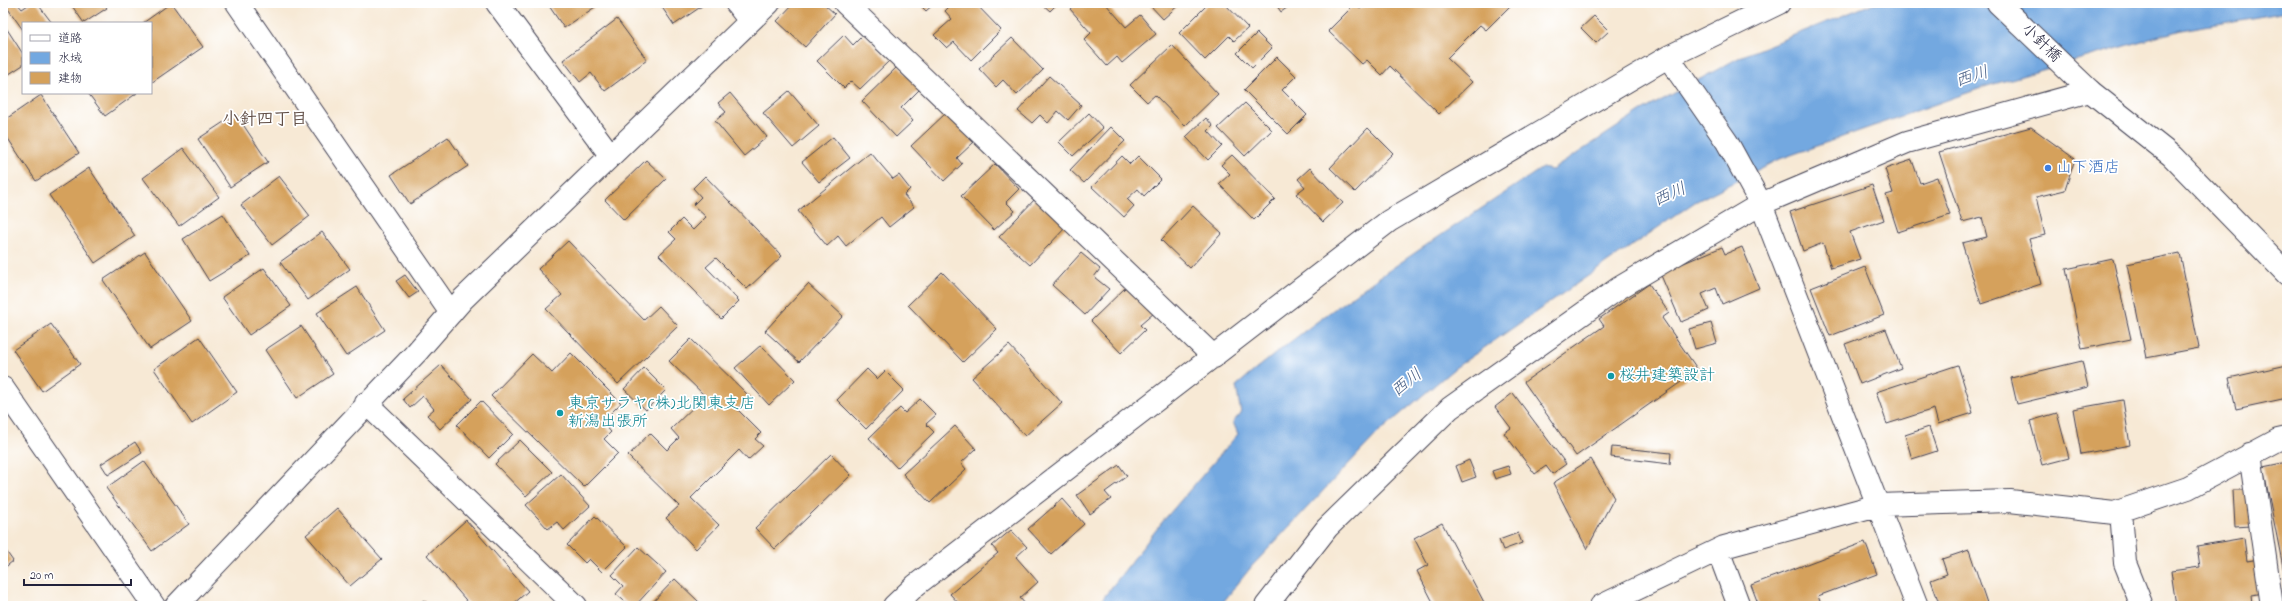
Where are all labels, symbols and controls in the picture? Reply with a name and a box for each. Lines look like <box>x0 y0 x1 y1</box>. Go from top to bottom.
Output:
street label: 小針橋 <box>2015 18 2067 68</box>
legend <box>22 22 152 94</box>
text: 道路 <box>58 30 82 48</box>
text: 水域 <box>58 50 82 68</box>
water label: 西川 <box>1952 60 1992 94</box>
text: 建物 <box>58 70 82 88</box>
district label: 小針四丁目 <box>223 107 308 132</box>
place label: 山下酒店 <box>2056 156 2120 180</box>
marker: 山下酒店 <box>2043 163 2053 173</box>
water label: 西川 <box>1649 177 1691 213</box>
water label: 西川 <box>1386 363 1428 403</box>
place label: 桜井建築設計 <box>1619 364 1715 388</box>
marker: 桜井建築設計 <box>1606 371 1616 381</box>
place label: 東京サラヤ(株)北関東支店 新潟出張所 <box>568 392 755 434</box>
marker: 東京サラヤ(株)北関東支店 新潟出張所 <box>555 408 565 418</box>
scale bar <box>24 561 131 587</box>
text: 20 m <box>30 567 53 585</box>

